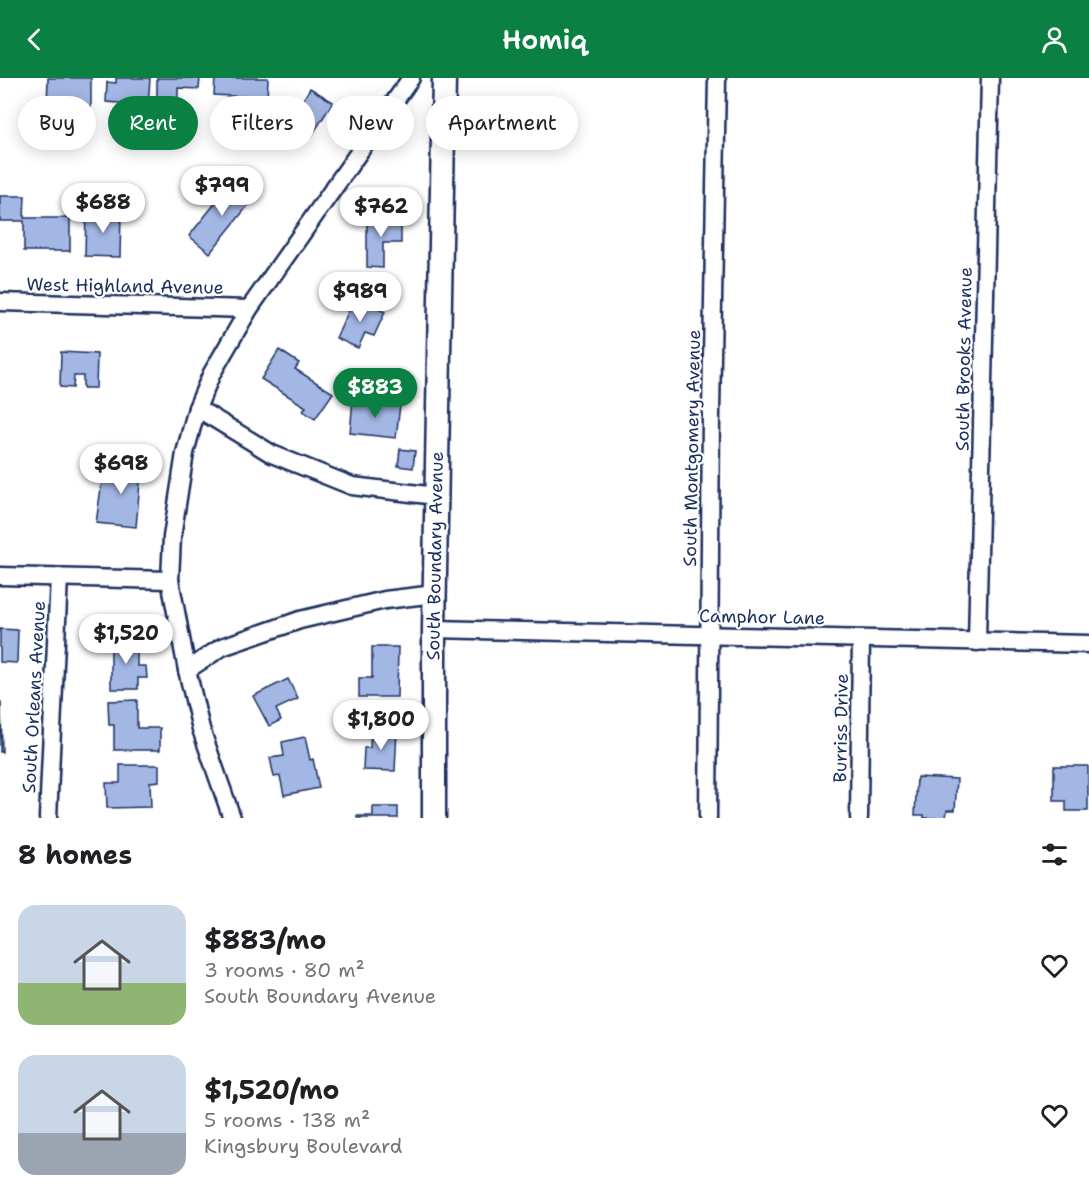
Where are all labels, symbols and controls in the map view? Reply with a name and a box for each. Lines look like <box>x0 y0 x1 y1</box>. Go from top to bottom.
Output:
text: Homiq <box>502 21 587 58</box>
icon: back <box>18 23 51 56</box>
icon: person <box>1038 23 1071 56</box>
chip: Buy <box>18 96 96 150</box>
chip: Rent <box>108 96 198 150</box>
chip: Filters <box>210 96 315 150</box>
chip: New <box>327 96 414 150</box>
chip: Apartment <box>426 96 578 150</box>
pin: $799 <box>186 166 258 217</box>
text: $799 <box>194 172 250 198</box>
pin: $688 <box>67 183 139 234</box>
pin: $762 <box>345 187 417 238</box>
text: $688 <box>75 189 131 215</box>
text: $762 <box>354 193 408 219</box>
street label: South Brooks Avenue <box>950 267 978 451</box>
street label: West Highland Avenue <box>26 272 224 300</box>
pin: $989 <box>324 272 396 323</box>
text: $989 <box>333 278 387 304</box>
street label: South Montgomery Avenue <box>678 329 706 567</box>
pin: $883 <box>339 368 411 419</box>
text: $883 <box>347 374 403 400</box>
pin: $698 <box>85 444 157 495</box>
text: $698 <box>94 450 148 476</box>
street label: South Boundary Avenue <box>421 451 449 661</box>
street label: South Orleans Avenue <box>17 600 51 794</box>
street label: Camphor Lane <box>699 604 825 630</box>
pin: $1,520 <box>77 614 175 665</box>
text: $1,520 <box>93 620 159 646</box>
street label: Burriss Drive <box>828 673 854 783</box>
pin: $1,800 <box>332 700 430 751</box>
text: $1,800 <box>347 706 415 732</box>
text: 8 homes <box>18 837 132 872</box>
icon: filters <box>1038 838 1071 871</box>
text: $883/mo <box>204 922 326 957</box>
icon: home <box>66 929 138 1001</box>
icon: heart <box>1038 949 1071 982</box>
text: 3 rooms · 80 m² <box>204 957 365 983</box>
text: South Boundary Avenue <box>204 983 436 1009</box>
text: $1,520/mo <box>204 1072 339 1107</box>
icon: home <box>66 1079 138 1151</box>
icon: heart <box>1038 1099 1071 1132</box>
text: 5 rooms · 138 m² <box>204 1107 370 1133</box>
text: Kingsbury Boulevard <box>204 1133 402 1159</box>

